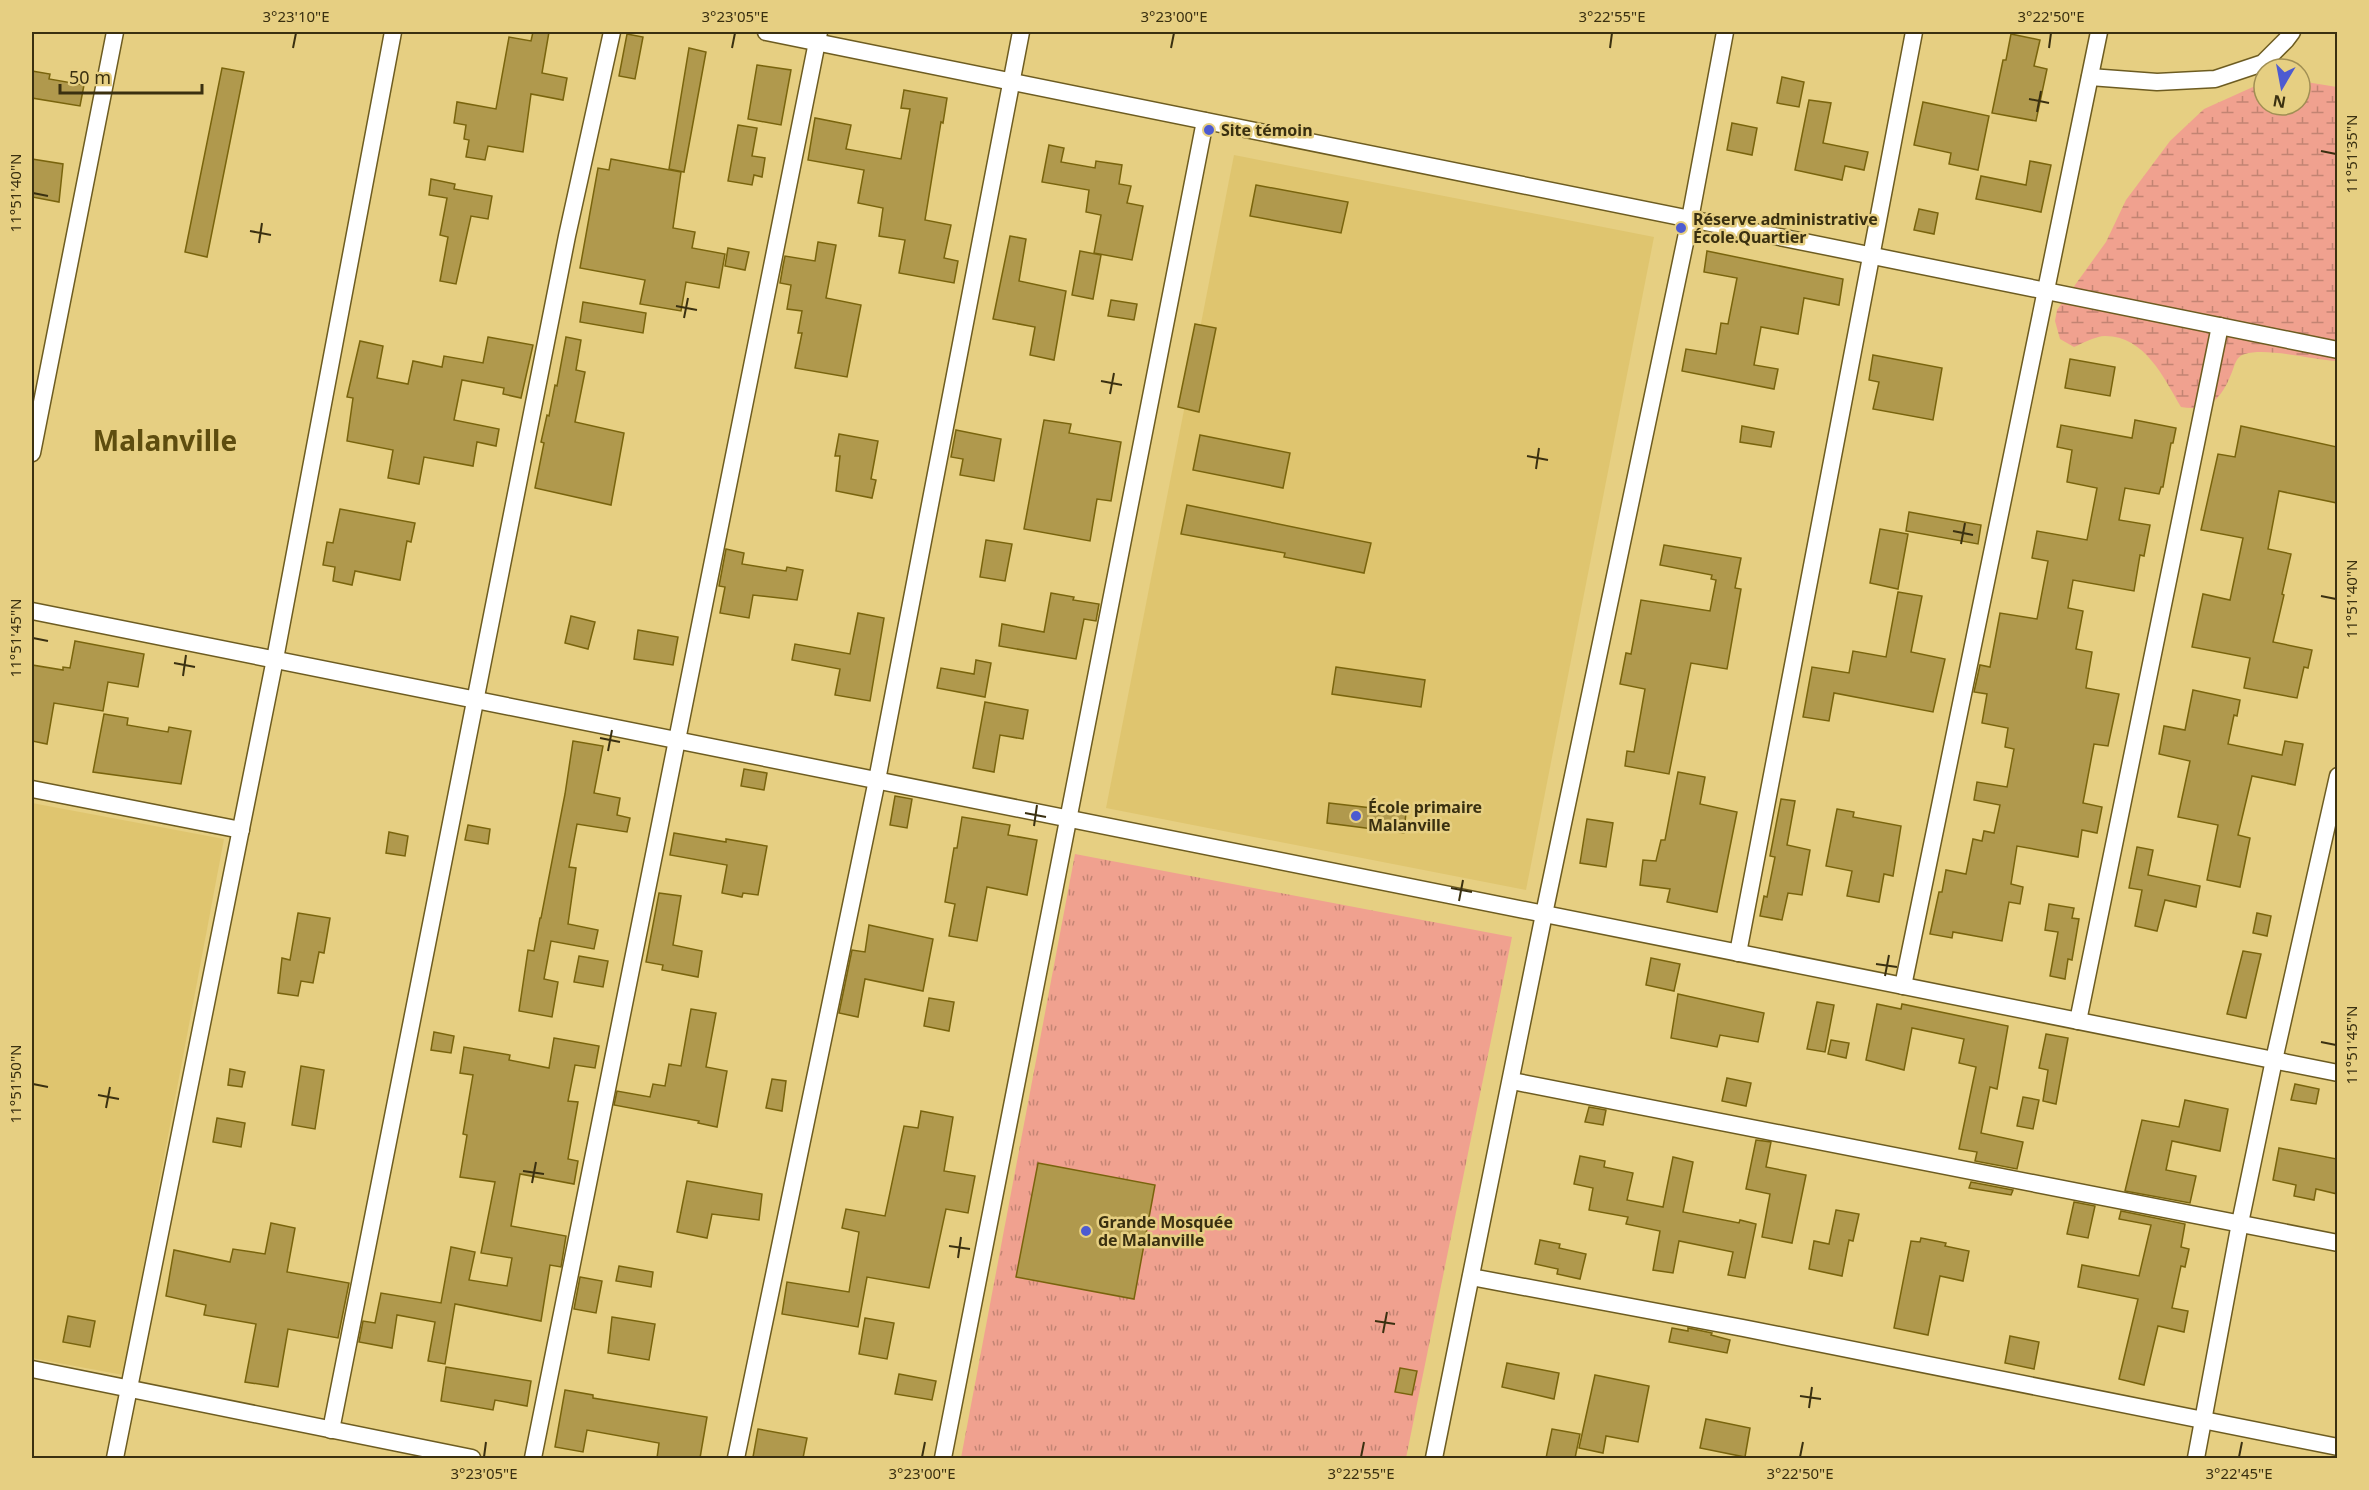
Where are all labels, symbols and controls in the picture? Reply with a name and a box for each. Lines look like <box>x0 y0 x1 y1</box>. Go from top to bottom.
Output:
text: 3°23'10"E <box>262 6 330 26</box>
text: 3°23'05"E <box>701 6 769 26</box>
text: 3°23'00"E <box>1140 6 1208 26</box>
text: 3°22'55"E <box>1578 6 1646 26</box>
text: 3°22'50"E <box>2017 6 2085 26</box>
scale bar <box>60 57 202 95</box>
north arrow <box>2252 57 2312 117</box>
text: 50 m <box>69 65 111 89</box>
text: N <box>2271 90 2288 114</box>
text: 11°51'35"N <box>2341 115 2361 193</box>
place label: Site témoin <box>1221 119 1313 141</box>
marker: Site témoin <box>1202 123 1216 137</box>
text: 11°51'40"N <box>5 154 25 232</box>
place label: Réserve administrative École.Quartier <box>1693 208 1878 248</box>
marker: Réserve administrative École.Quartier <box>1674 221 1688 235</box>
district label: Malanville <box>93 421 237 459</box>
text: 11°51'40"N <box>2341 560 2361 638</box>
text: 11°51'45"N <box>5 599 25 677</box>
place label: École primaire Malanville <box>1368 796 1482 836</box>
marker: École primaire Malanville <box>1349 809 1363 823</box>
text: 11°51'45"N <box>2341 1006 2361 1084</box>
text: 11°51'50"N <box>5 1045 25 1123</box>
place label: Grande Mosquée de Malanville <box>1098 1211 1233 1251</box>
marker: Grande Mosquée de Malanville <box>1079 1224 1093 1238</box>
text: 3°23'05"E <box>450 1463 518 1483</box>
text: 3°23'00"E <box>888 1463 956 1483</box>
text: 3°22'55"E <box>1327 1463 1395 1483</box>
text: 3°22'50"E <box>1766 1463 1834 1483</box>
text: 3°22'45"E <box>2205 1463 2273 1483</box>

